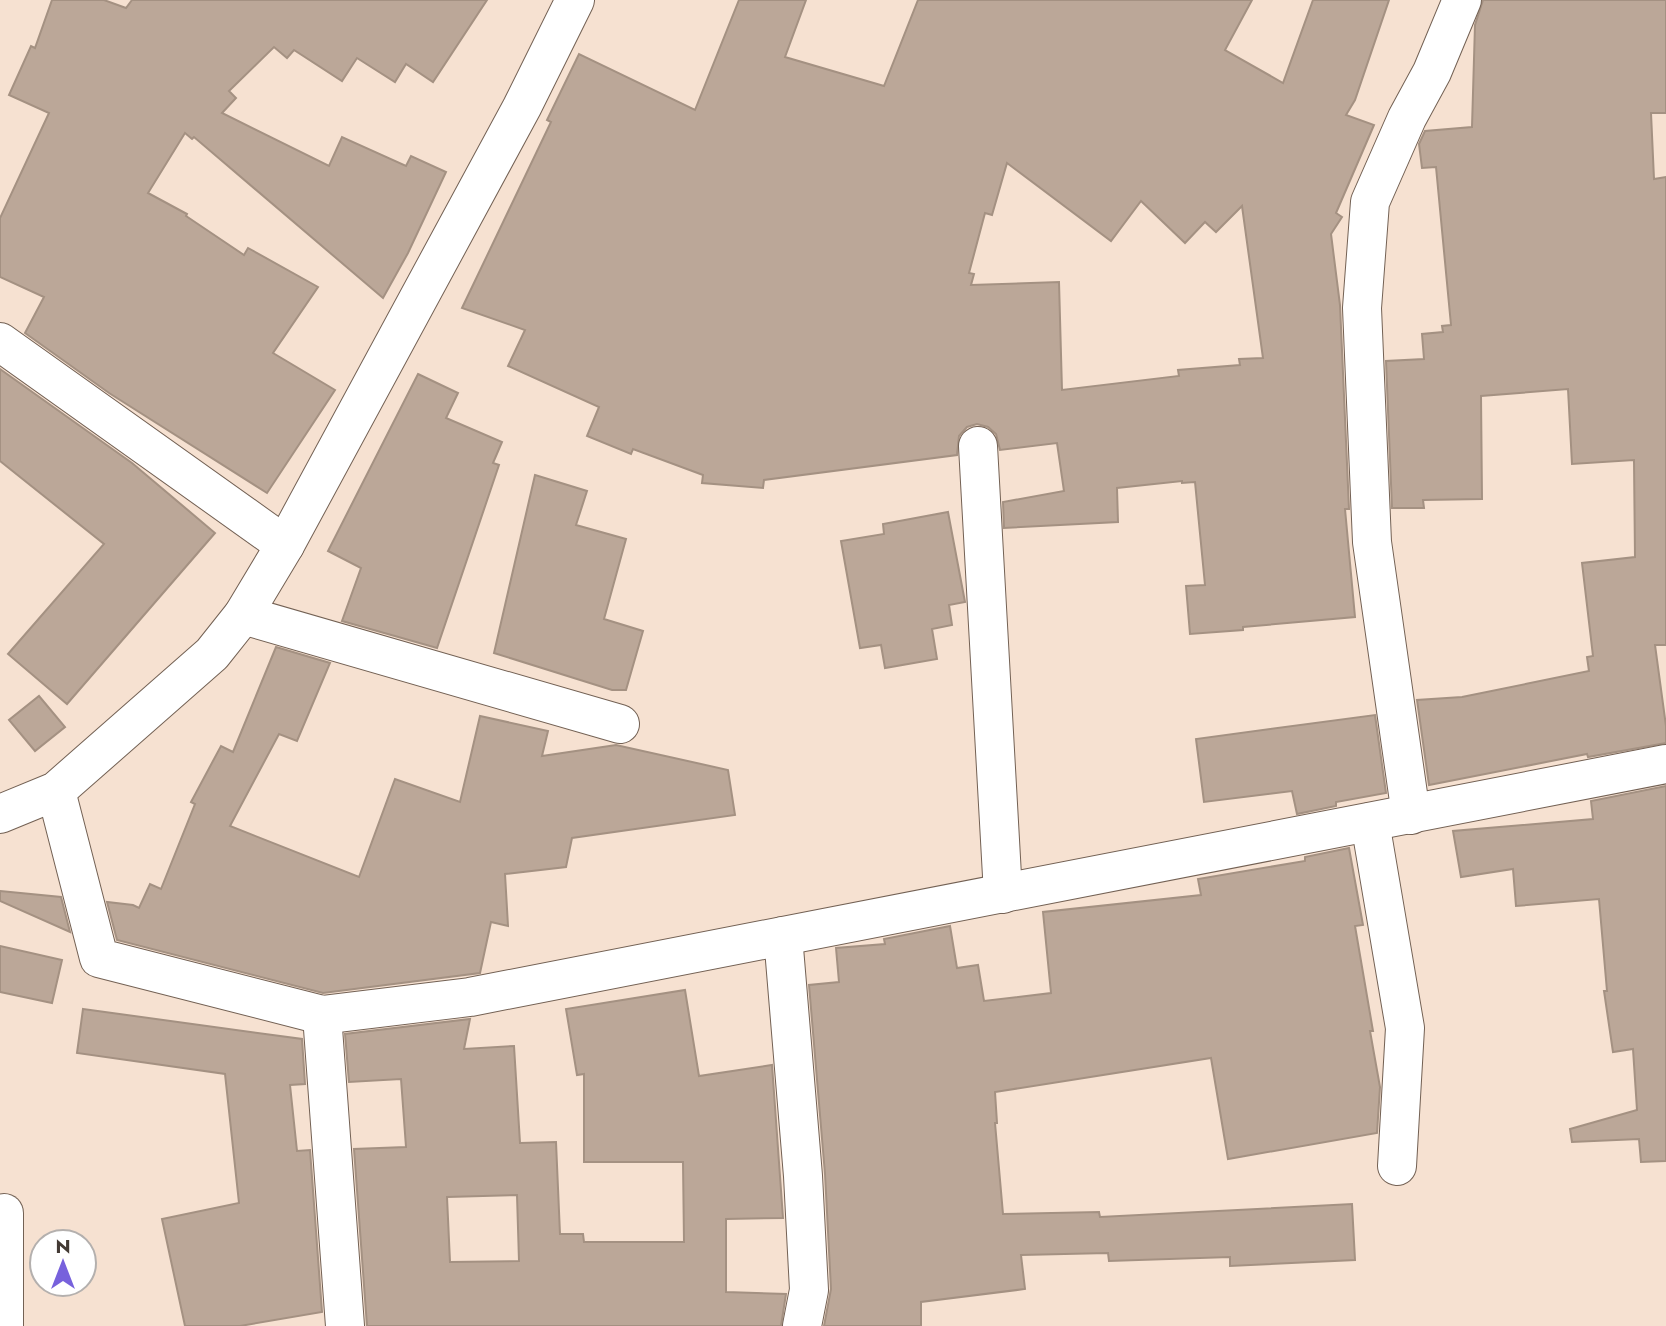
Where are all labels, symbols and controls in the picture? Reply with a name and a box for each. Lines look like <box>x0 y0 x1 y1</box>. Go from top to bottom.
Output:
north arrow <box>28 1228 98 1298</box>
text: N <box>55 1233 71 1260</box>

